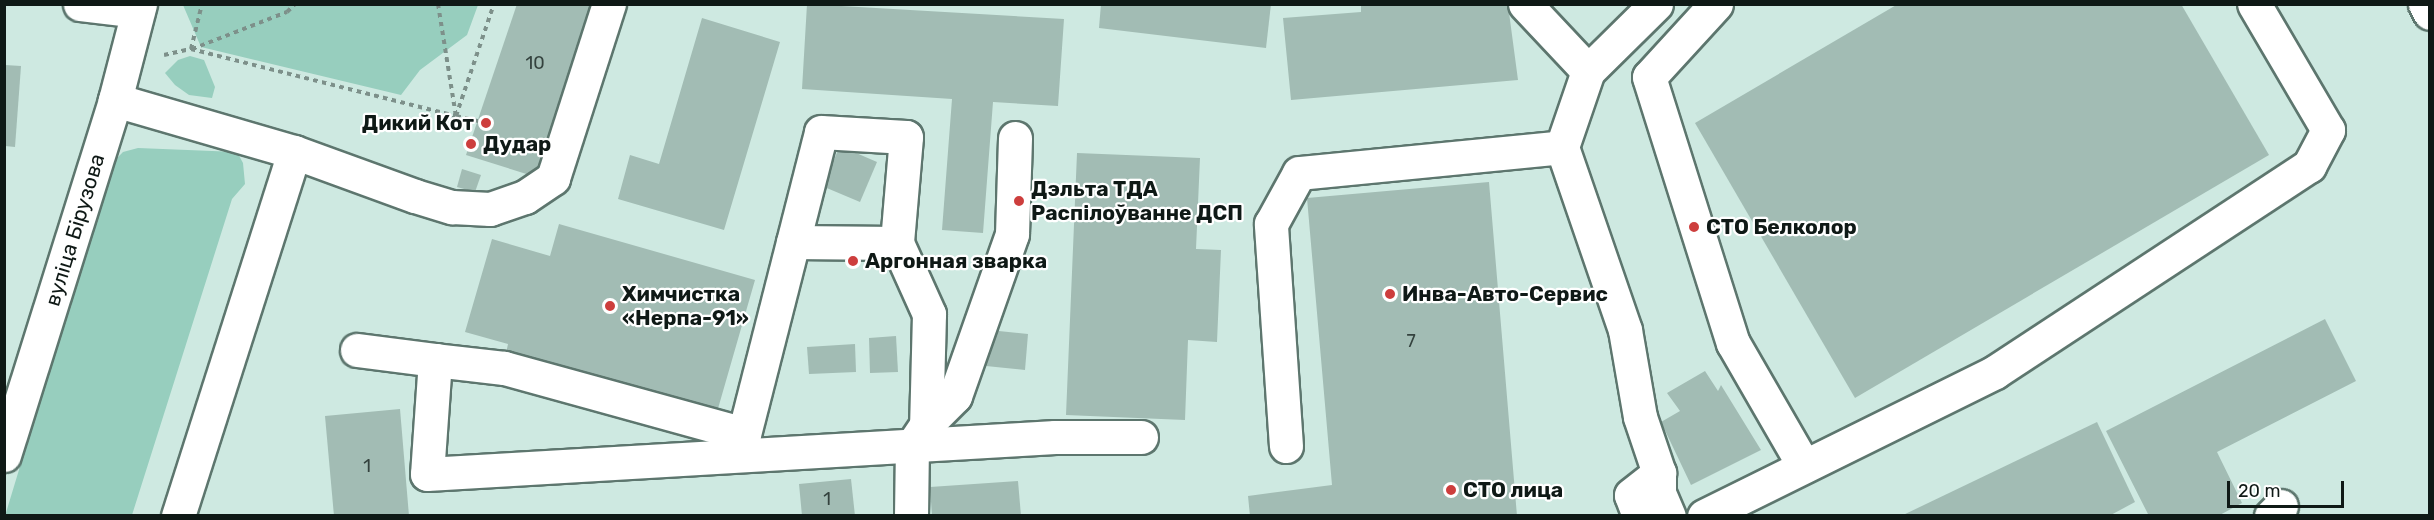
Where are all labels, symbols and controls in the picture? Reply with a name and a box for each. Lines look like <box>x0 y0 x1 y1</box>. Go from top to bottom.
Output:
house number: 10 <box>525 52 545 74</box>
place label: Дикий Кот <box>362 110 474 136</box>
marker: Дикий Кот <box>479 116 493 130</box>
place label: Дудар <box>483 131 551 157</box>
marker: Дудар <box>464 137 478 151</box>
street label: вуліца Бірузова <box>40 151 110 309</box>
place label: Дэльта ТДА Распілоўванне ДСП <box>1031 176 1243 226</box>
marker: Дэльта ТДА Распілоўванне ДСП <box>1012 194 1026 208</box>
place label: СТО Белколор <box>1706 214 1857 240</box>
marker: СТО Белколор <box>1687 220 1701 234</box>
place label: Аргонная зварка <box>865 248 1047 274</box>
marker: Аргонная зварка <box>846 254 860 268</box>
place label: Химчистка «Нерпа-91» <box>622 281 749 331</box>
place label: Инва-Авто-Сервис <box>1402 281 1608 307</box>
marker: Инва-Авто-Сервис <box>1383 287 1397 301</box>
marker: Химчистка «Нерпа-91» <box>603 299 617 313</box>
house number: 7 <box>1406 330 1416 352</box>
house number: 1 <box>363 455 371 477</box>
scale bar <box>2230 469 2347 507</box>
place label: СТО лица <box>1463 477 1563 503</box>
text: 20 m <box>2238 480 2280 502</box>
marker: СТО лица <box>1444 483 1458 497</box>
house number: 1 <box>823 488 831 510</box>

